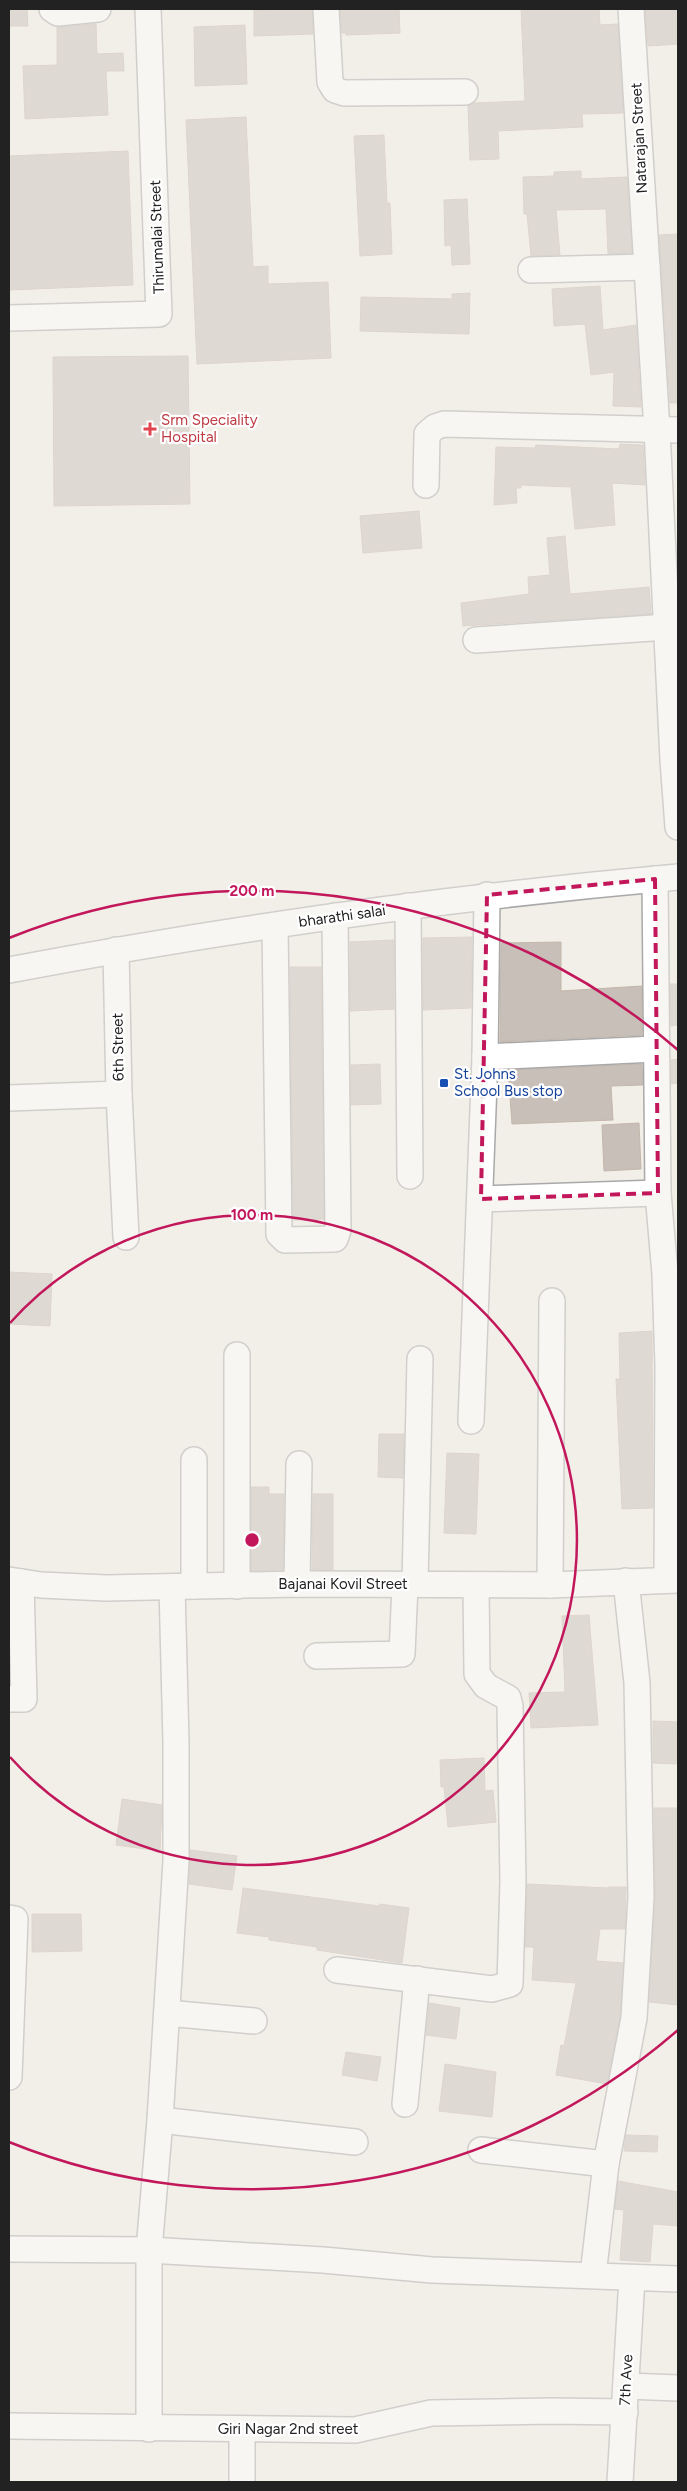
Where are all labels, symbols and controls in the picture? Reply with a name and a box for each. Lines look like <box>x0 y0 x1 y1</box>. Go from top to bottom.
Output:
street label: Natarajan Street <box>627 82 651 194</box>
street label: Thirumalai Street <box>146 179 168 294</box>
place label: Srm Speciality Hospital <box>161 411 258 446</box>
marker: Srm Speciality Hospital <box>143 422 157 436</box>
text: 200 m <box>230 882 274 900</box>
street label: bharathi salai <box>297 901 387 931</box>
street label: 6th Street <box>108 1012 128 1081</box>
place label: St. Johns School Bus stop <box>454 1065 563 1100</box>
marker: St. Johns School Bus stop <box>438 1077 450 1089</box>
text: 100 m <box>231 1206 273 1224</box>
centre of rings <box>243 1531 261 1549</box>
street label: Bajanai Kovil Street <box>278 1575 408 1593</box>
street label: 7th Ave <box>616 2354 636 2406</box>
street label: Giri Nagar 2nd street <box>218 2420 359 2438</box>

